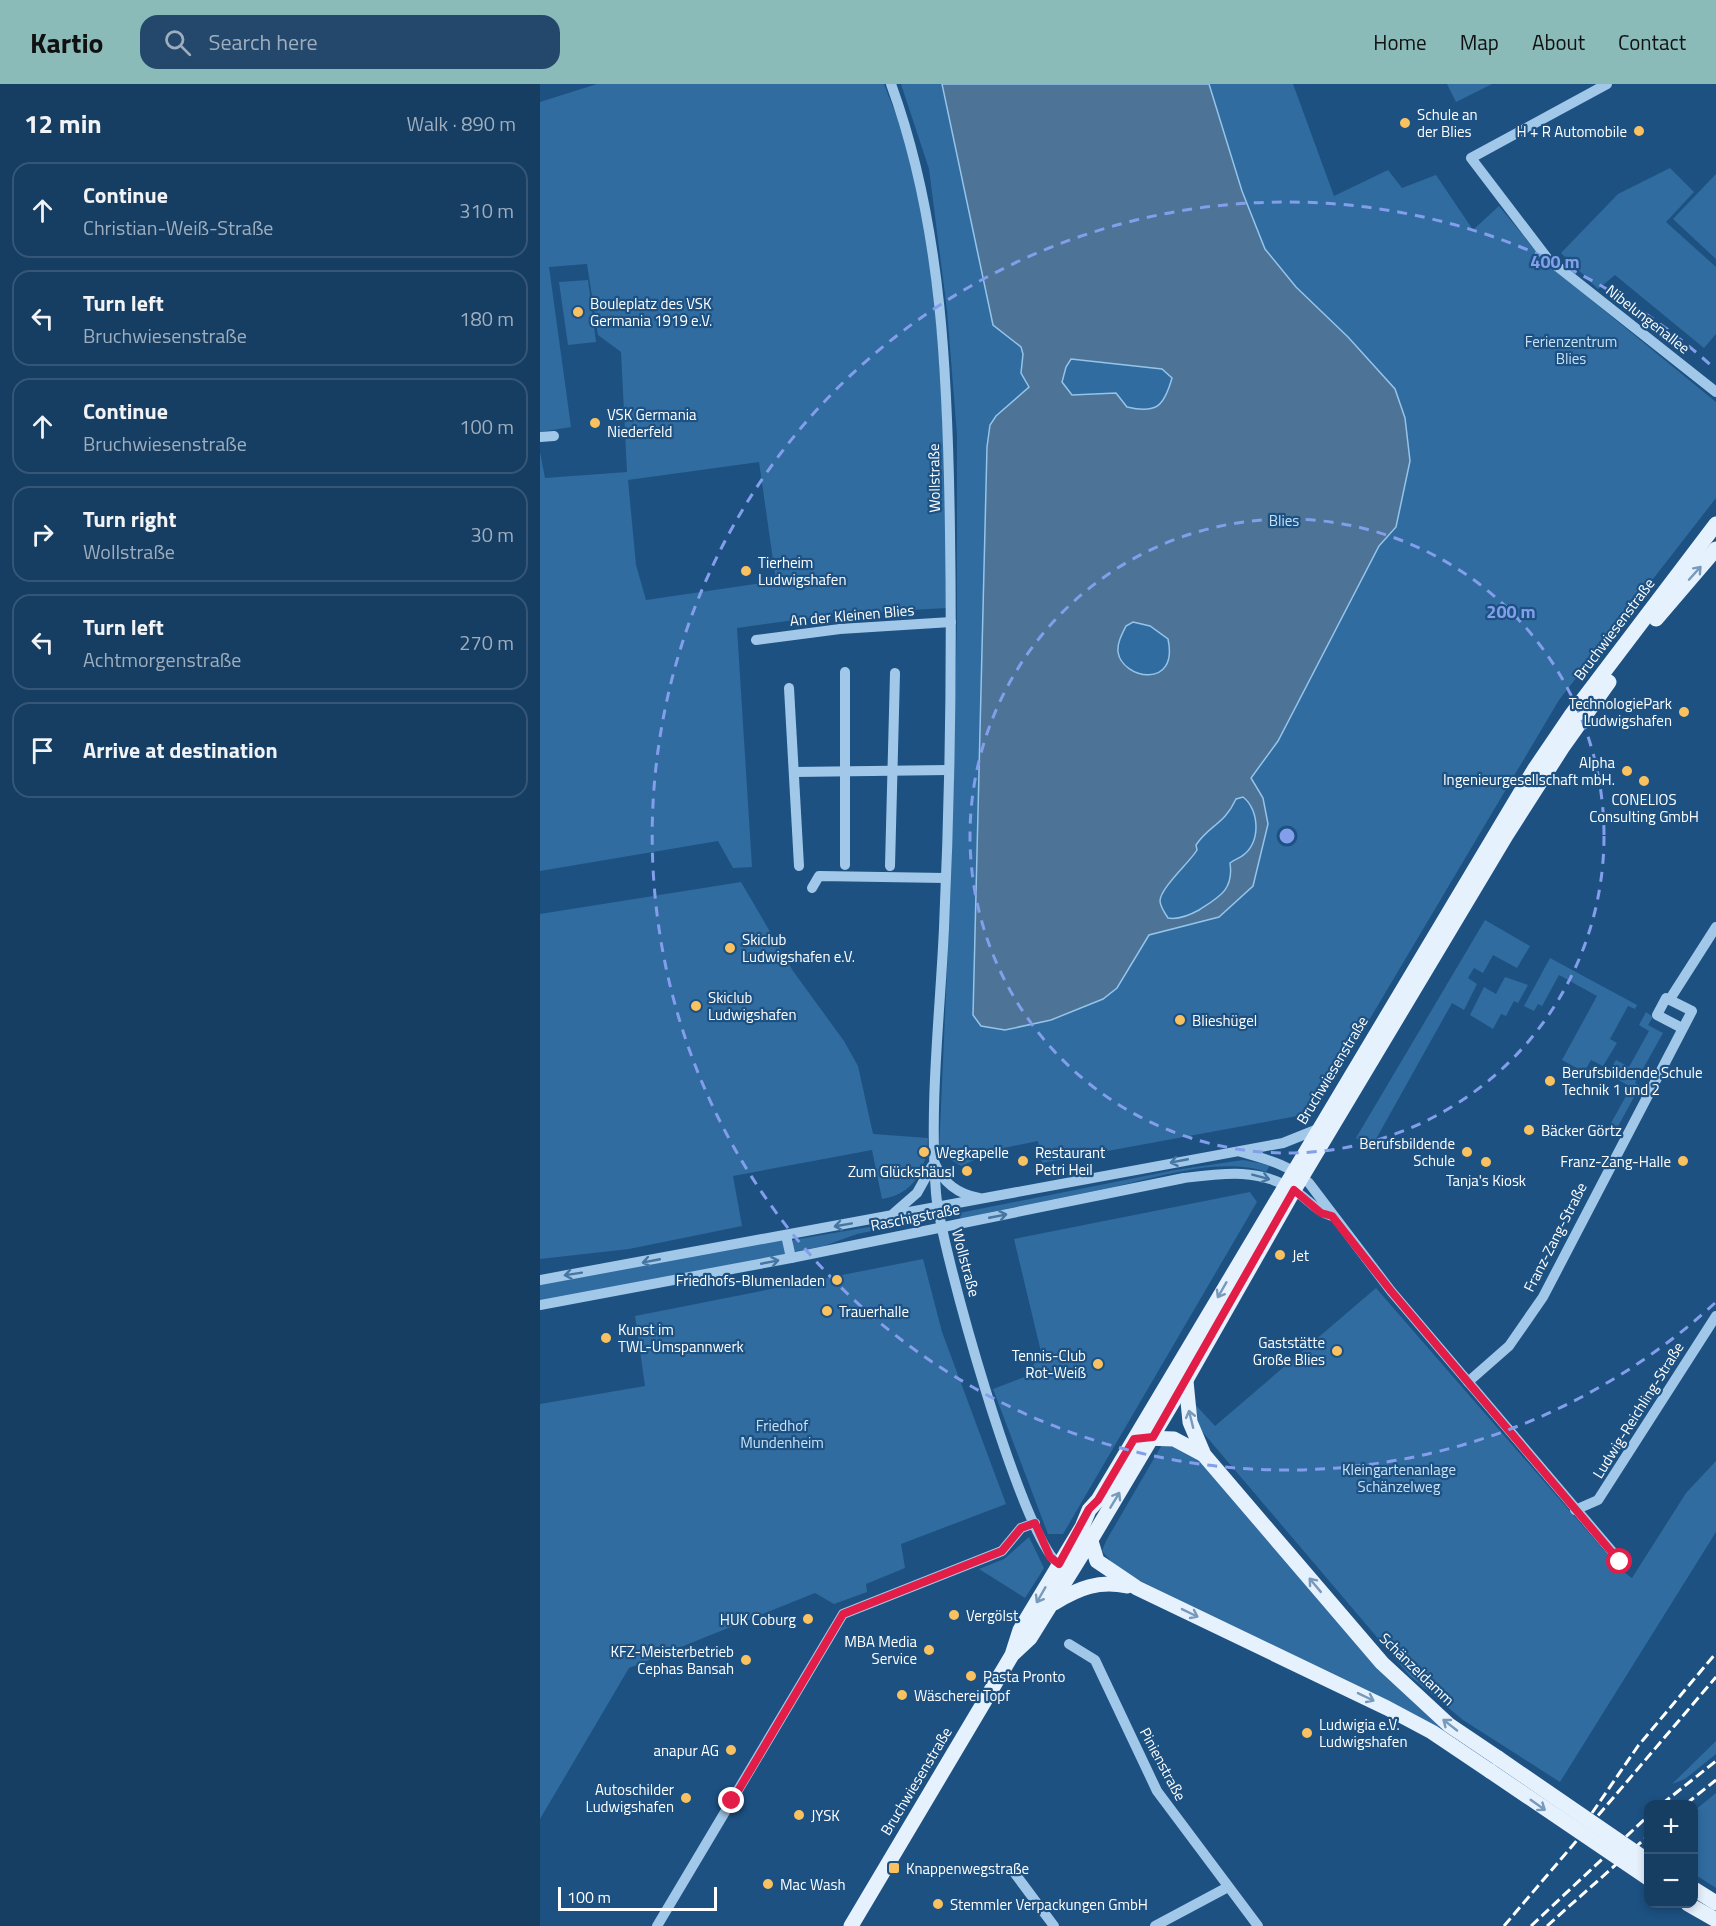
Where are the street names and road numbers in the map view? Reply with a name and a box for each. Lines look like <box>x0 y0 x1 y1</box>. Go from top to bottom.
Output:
street label: Nibelungenallee <box>1601 279 1695 359</box>
street label: Wollstraße <box>922 443 946 513</box>
street label: Bruchwiesenstraße <box>1568 573 1660 685</box>
street label: An der Kleinen Blies <box>789 598 915 632</box>
street label: Bruchwiesenstraße <box>1290 1011 1374 1129</box>
street label: Franz-Zang-Straße <box>1517 1178 1593 1296</box>
street label: Raschigstraße <box>868 1197 962 1237</box>
street label: Wollstraße <box>946 1227 986 1299</box>
street label: Ludwig-Reichling-Straße <box>1587 1337 1689 1483</box>
street label: Schänzeldamm <box>1374 1627 1460 1711</box>
street label: Bruchwiesenstraße <box>874 1722 958 1840</box>
street label: Pinienstraße <box>1134 1723 1192 1805</box>

